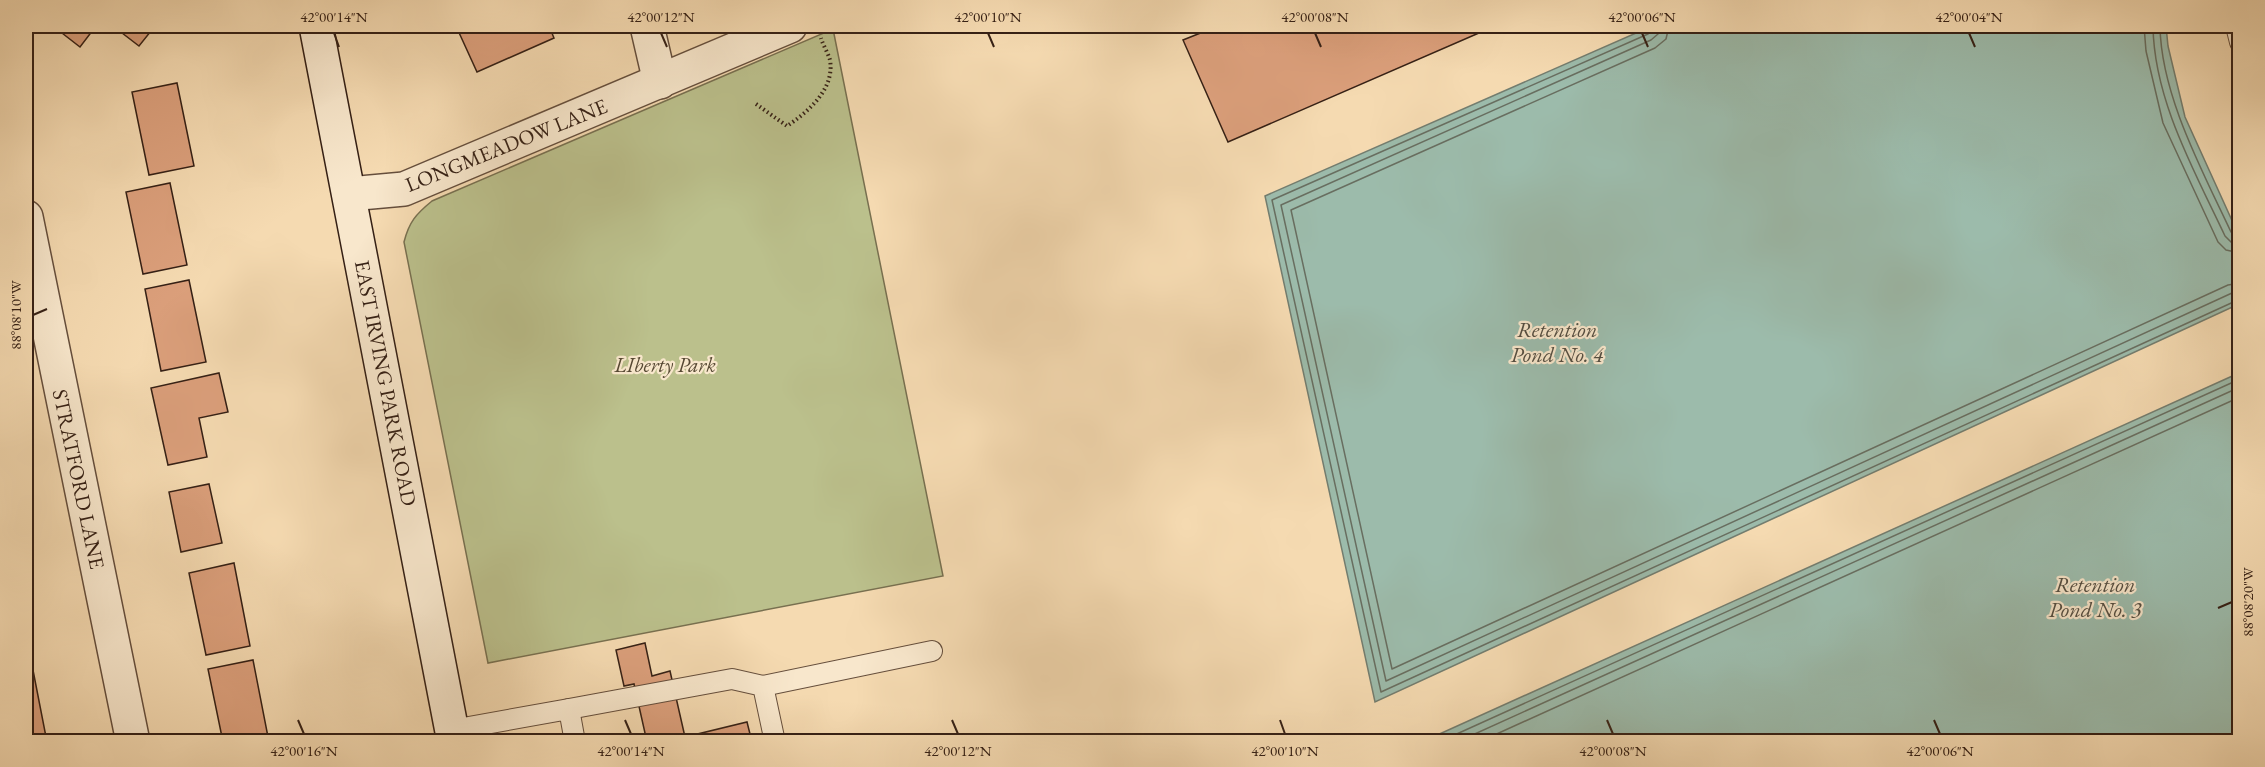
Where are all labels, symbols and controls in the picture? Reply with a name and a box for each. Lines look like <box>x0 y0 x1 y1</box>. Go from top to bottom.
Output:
text: 42°00'14"N <box>300 7 368 26</box>
text: 42°00'12"N <box>627 7 695 26</box>
text: 42°00'10"N <box>954 7 1022 26</box>
text: 42°00'08"N <box>1281 7 1349 26</box>
text: 42°00'06"N <box>1608 7 1676 26</box>
text: 42°00'04"N <box>1935 7 2003 26</box>
street label: LONGMEADOW LANE <box>401 92 611 198</box>
street label: EAST IRVING PARK ROAD <box>349 258 423 508</box>
text: 88°08'10"W <box>6 280 25 350</box>
water label: Retention Pond No. 4 <box>1510 315 1604 369</box>
park label: LIberty Park <box>613 351 716 378</box>
street label: STRATFORD LANE <box>47 387 111 572</box>
text: 88°08'20"W <box>2238 567 2257 637</box>
water label: Retention Pond No. 3 <box>2048 570 2142 624</box>
text: 42°00'16"N <box>270 741 338 760</box>
text: 42°00'14"N <box>597 741 665 760</box>
text: 42°00'12"N <box>924 741 992 760</box>
text: 42°00'10"N <box>1251 741 1319 760</box>
text: 42°00'08"N <box>1579 741 1647 760</box>
text: 42°00'06"N <box>1906 741 1974 760</box>

